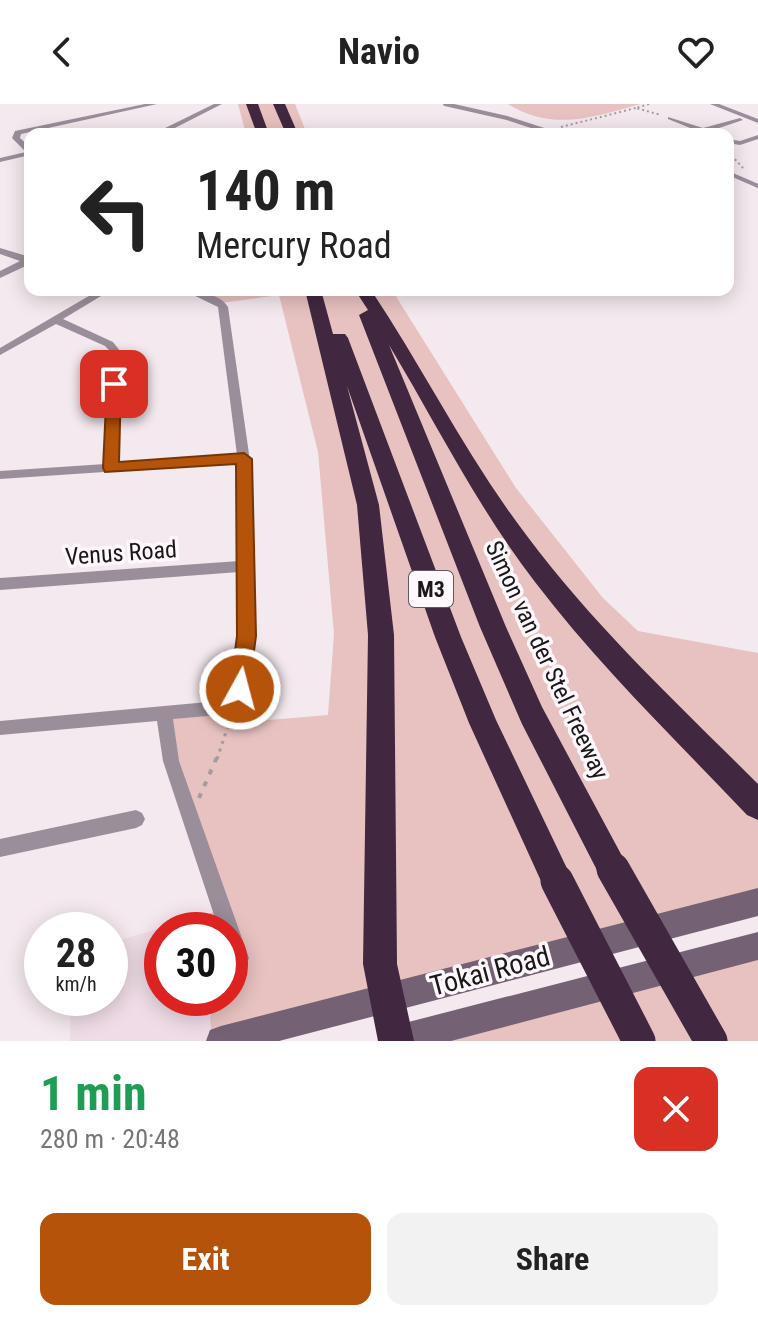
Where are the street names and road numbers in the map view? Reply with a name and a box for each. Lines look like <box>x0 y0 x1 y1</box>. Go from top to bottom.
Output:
street label: Venus Road <box>64 535 178 571</box>
street label: Simon van der Stel Freeway <box>479 537 615 783</box>
road number: M3 <box>409 571 453 607</box>
street label: Tokai Road <box>427 939 553 1003</box>

